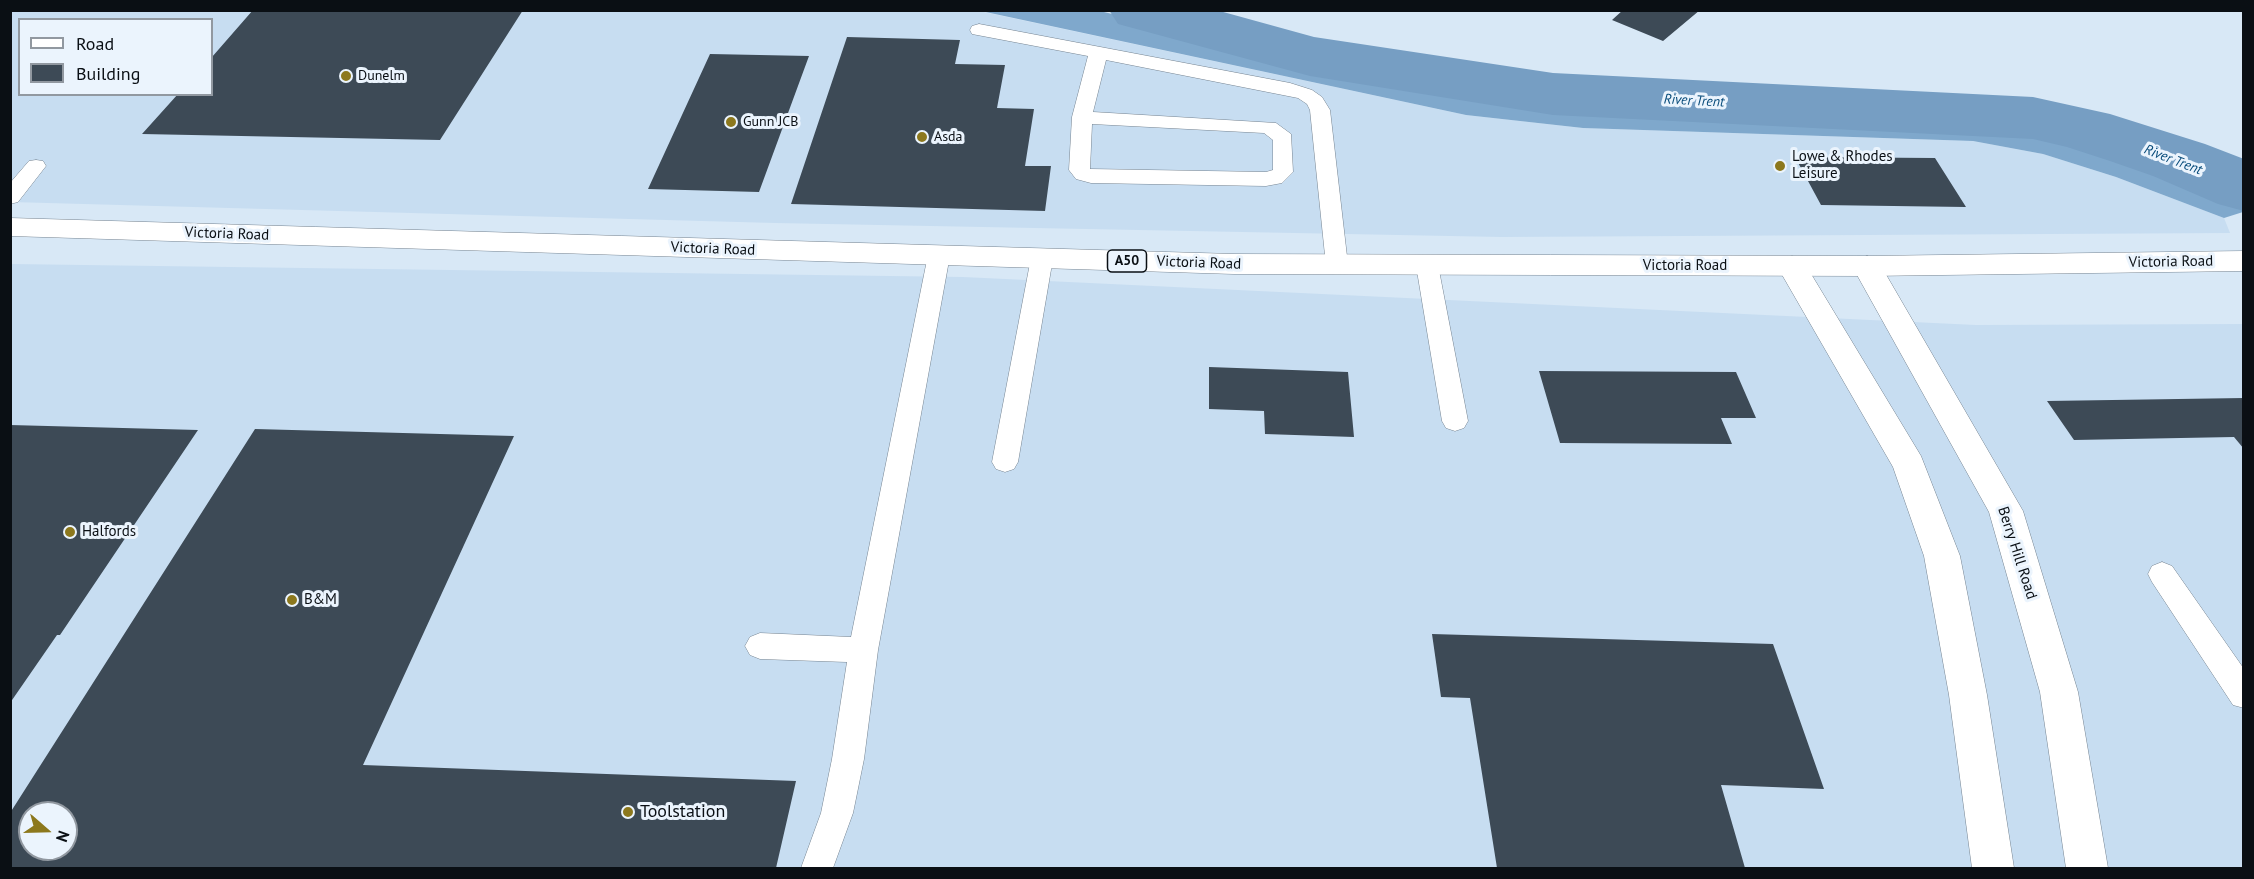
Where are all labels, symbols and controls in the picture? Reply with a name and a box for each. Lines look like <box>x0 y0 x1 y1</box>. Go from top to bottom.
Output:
legend <box>18 18 213 96</box>
text: Road <box>76 32 114 55</box>
text: Building <box>76 62 140 85</box>
place label: Dunelm <box>358 68 405 84</box>
marker: Dunelm <box>339 69 353 83</box>
water label: River Trent <box>1663 91 1725 111</box>
place label: Gunn JCB <box>743 114 798 130</box>
marker: Gunn JCB <box>724 115 738 129</box>
place label: Asda <box>934 129 963 145</box>
marker: Asda <box>915 130 929 144</box>
water label: River Trent <box>2142 141 2204 179</box>
place label: Lowe & Rhodes Leisure <box>1792 148 1893 183</box>
marker: Lowe & Rhodes Leisure <box>1773 159 1787 173</box>
street label: Victoria Road <box>184 224 270 244</box>
street label: Victoria Road <box>670 239 756 259</box>
road number: A50 <box>1108 250 1146 272</box>
street label: Victoria Road <box>2129 252 2213 272</box>
street label: Victoria Road <box>1156 253 1242 273</box>
street label: Victoria Road <box>1643 257 1727 275</box>
street label: Berry Hill Road <box>1994 504 2040 602</box>
place label: Halfords <box>82 523 136 541</box>
marker: Halfords <box>63 525 77 539</box>
place label: B&M <box>304 591 337 609</box>
marker: B&M <box>285 593 299 607</box>
north arrow <box>18 801 78 861</box>
place label: Toolstation <box>640 801 725 823</box>
marker: Toolstation <box>621 805 635 819</box>
text: N <box>52 828 74 845</box>

